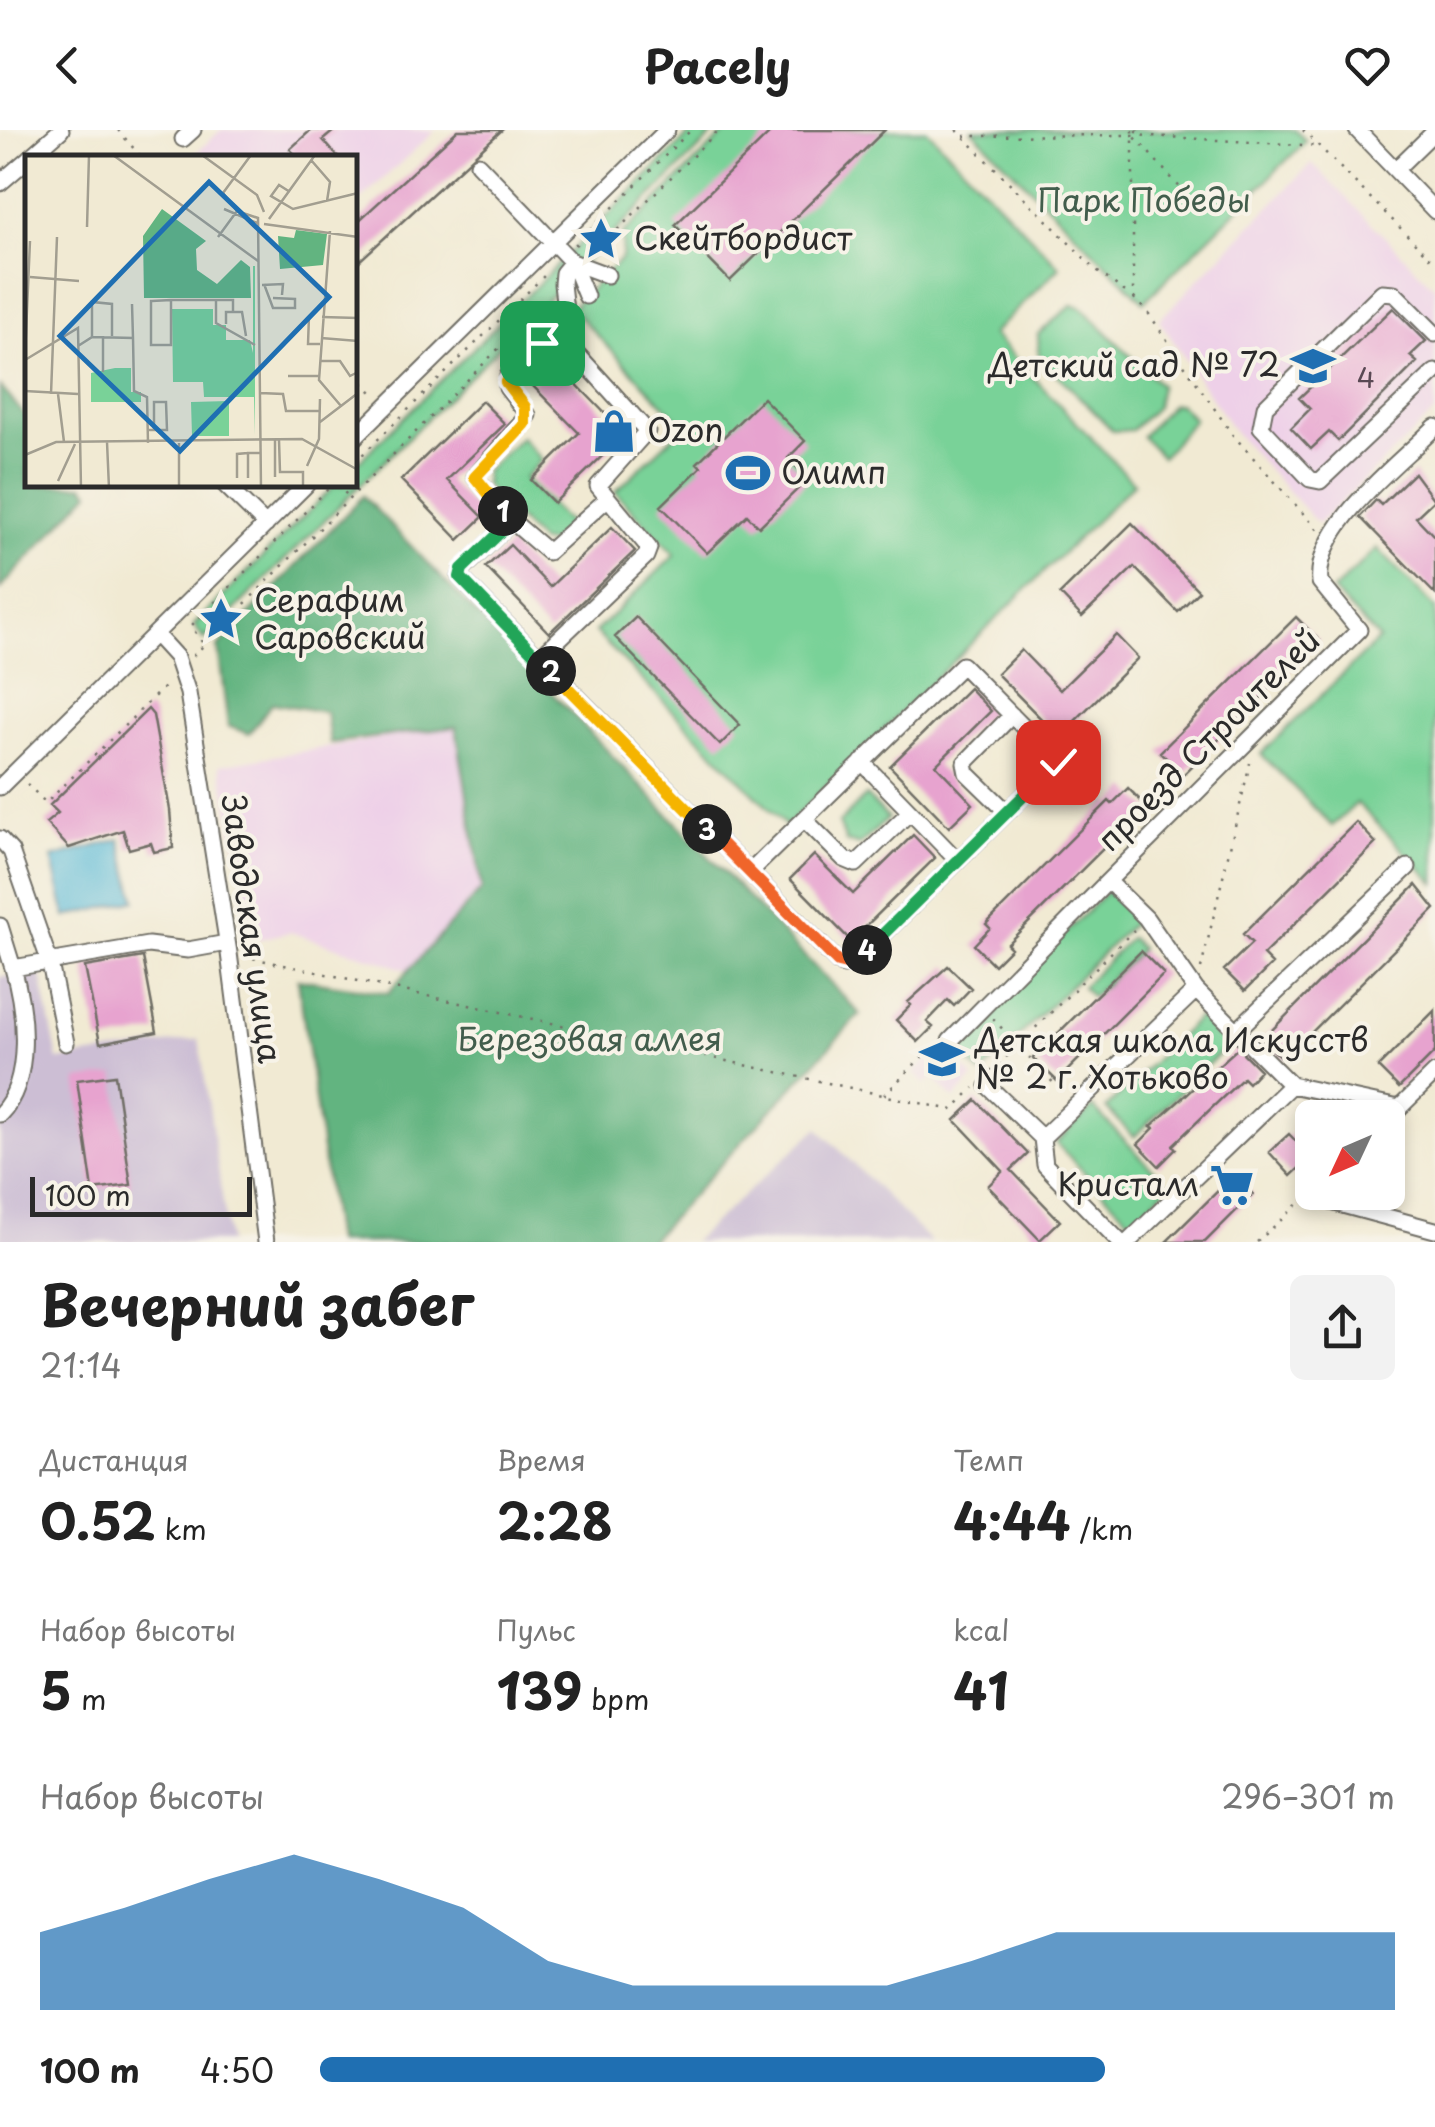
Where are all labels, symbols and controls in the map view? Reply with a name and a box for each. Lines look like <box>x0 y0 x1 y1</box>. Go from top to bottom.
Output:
text: Pacely <box>644 31 791 99</box>
icon: back <box>40 38 95 93</box>
icon: heart <box>1340 38 1395 93</box>
inset map <box>25 155 358 488</box>
park label: Парк Победы <box>1037 175 1251 223</box>
place label: Скейтбордист <box>634 213 853 261</box>
place icon: Скейтбордист <box>577 215 625 263</box>
pin <box>500 301 585 386</box>
icon: arrive <box>515 316 570 371</box>
place label: Детский сад № 72 <box>988 340 1280 388</box>
school or university icon: Детский сад № 72 <box>1289 342 1337 390</box>
house number: 4 <box>1357 355 1375 398</box>
place label: Ozon <box>647 405 724 453</box>
shop icon: Ozon <box>590 407 638 455</box>
place label: Олимп <box>781 447 886 495</box>
sports icon: Олимп <box>724 449 772 497</box>
pin: 1 <box>478 486 528 536</box>
text: 1 <box>496 489 510 532</box>
place label: Серафим Саровский <box>254 575 426 660</box>
place icon: Серафим Саровский <box>197 595 245 643</box>
street label: проезд Строителей <box>1085 616 1330 861</box>
pin: 2 <box>526 646 576 696</box>
text: 2 <box>541 649 561 692</box>
pin <box>1016 720 1101 805</box>
icon: check <box>1031 735 1086 790</box>
street label: Заводская улица <box>210 791 296 1066</box>
pin: 3 <box>682 804 732 854</box>
text: 3 <box>698 807 716 850</box>
pin: 4 <box>842 925 892 975</box>
text: 4 <box>857 928 877 971</box>
park label: Березовая аллея <box>458 1014 722 1062</box>
place label: Детская школа Искусств № 2 г. Хотьково <box>974 1015 1369 1100</box>
school or university icon: Детская школа Искусств № 2 г. Хотьково <box>918 1035 966 1083</box>
north arrow <box>1295 1100 1405 1210</box>
map controls <box>1295 1100 1405 1210</box>
place label: Кристалл <box>1057 1159 1199 1207</box>
supermarket icon: Кристалл <box>1208 1161 1256 1209</box>
scale bar <box>30 1172 252 1216</box>
text: 100 m <box>45 1173 131 1216</box>
text: Вечерний забег <box>40 1262 474 1345</box>
button: share <box>1290 1275 1395 1380</box>
text: 21:14 <box>40 1341 122 1389</box>
text: Дистанция <box>40 1438 189 1481</box>
text: Время <box>497 1438 586 1481</box>
text: Темп <box>953 1438 1024 1481</box>
text: 0.52 <box>40 1481 156 1557</box>
text: 2:28 <box>497 1481 613 1557</box>
text: 4:44 <box>953 1481 1070 1557</box>
text: km <box>156 1507 207 1550</box>
text: /km <box>1070 1507 1133 1550</box>
text: Набор высоты <box>40 1608 236 1651</box>
text: Пульс <box>497 1608 576 1651</box>
text: kcal <box>953 1608 1009 1651</box>
text: 5 <box>40 1651 72 1727</box>
text: 139 <box>497 1651 582 1727</box>
text: 41 <box>953 1651 1009 1727</box>
text: m <box>72 1677 107 1720</box>
text: bpm <box>582 1677 649 1720</box>
text: Набор высоты <box>40 1772 264 1820</box>
text: 296–301 m <box>1221 1772 1395 1820</box>
text: 100 m <box>40 2046 140 2094</box>
text: 4:50 <box>200 2046 274 2094</box>

